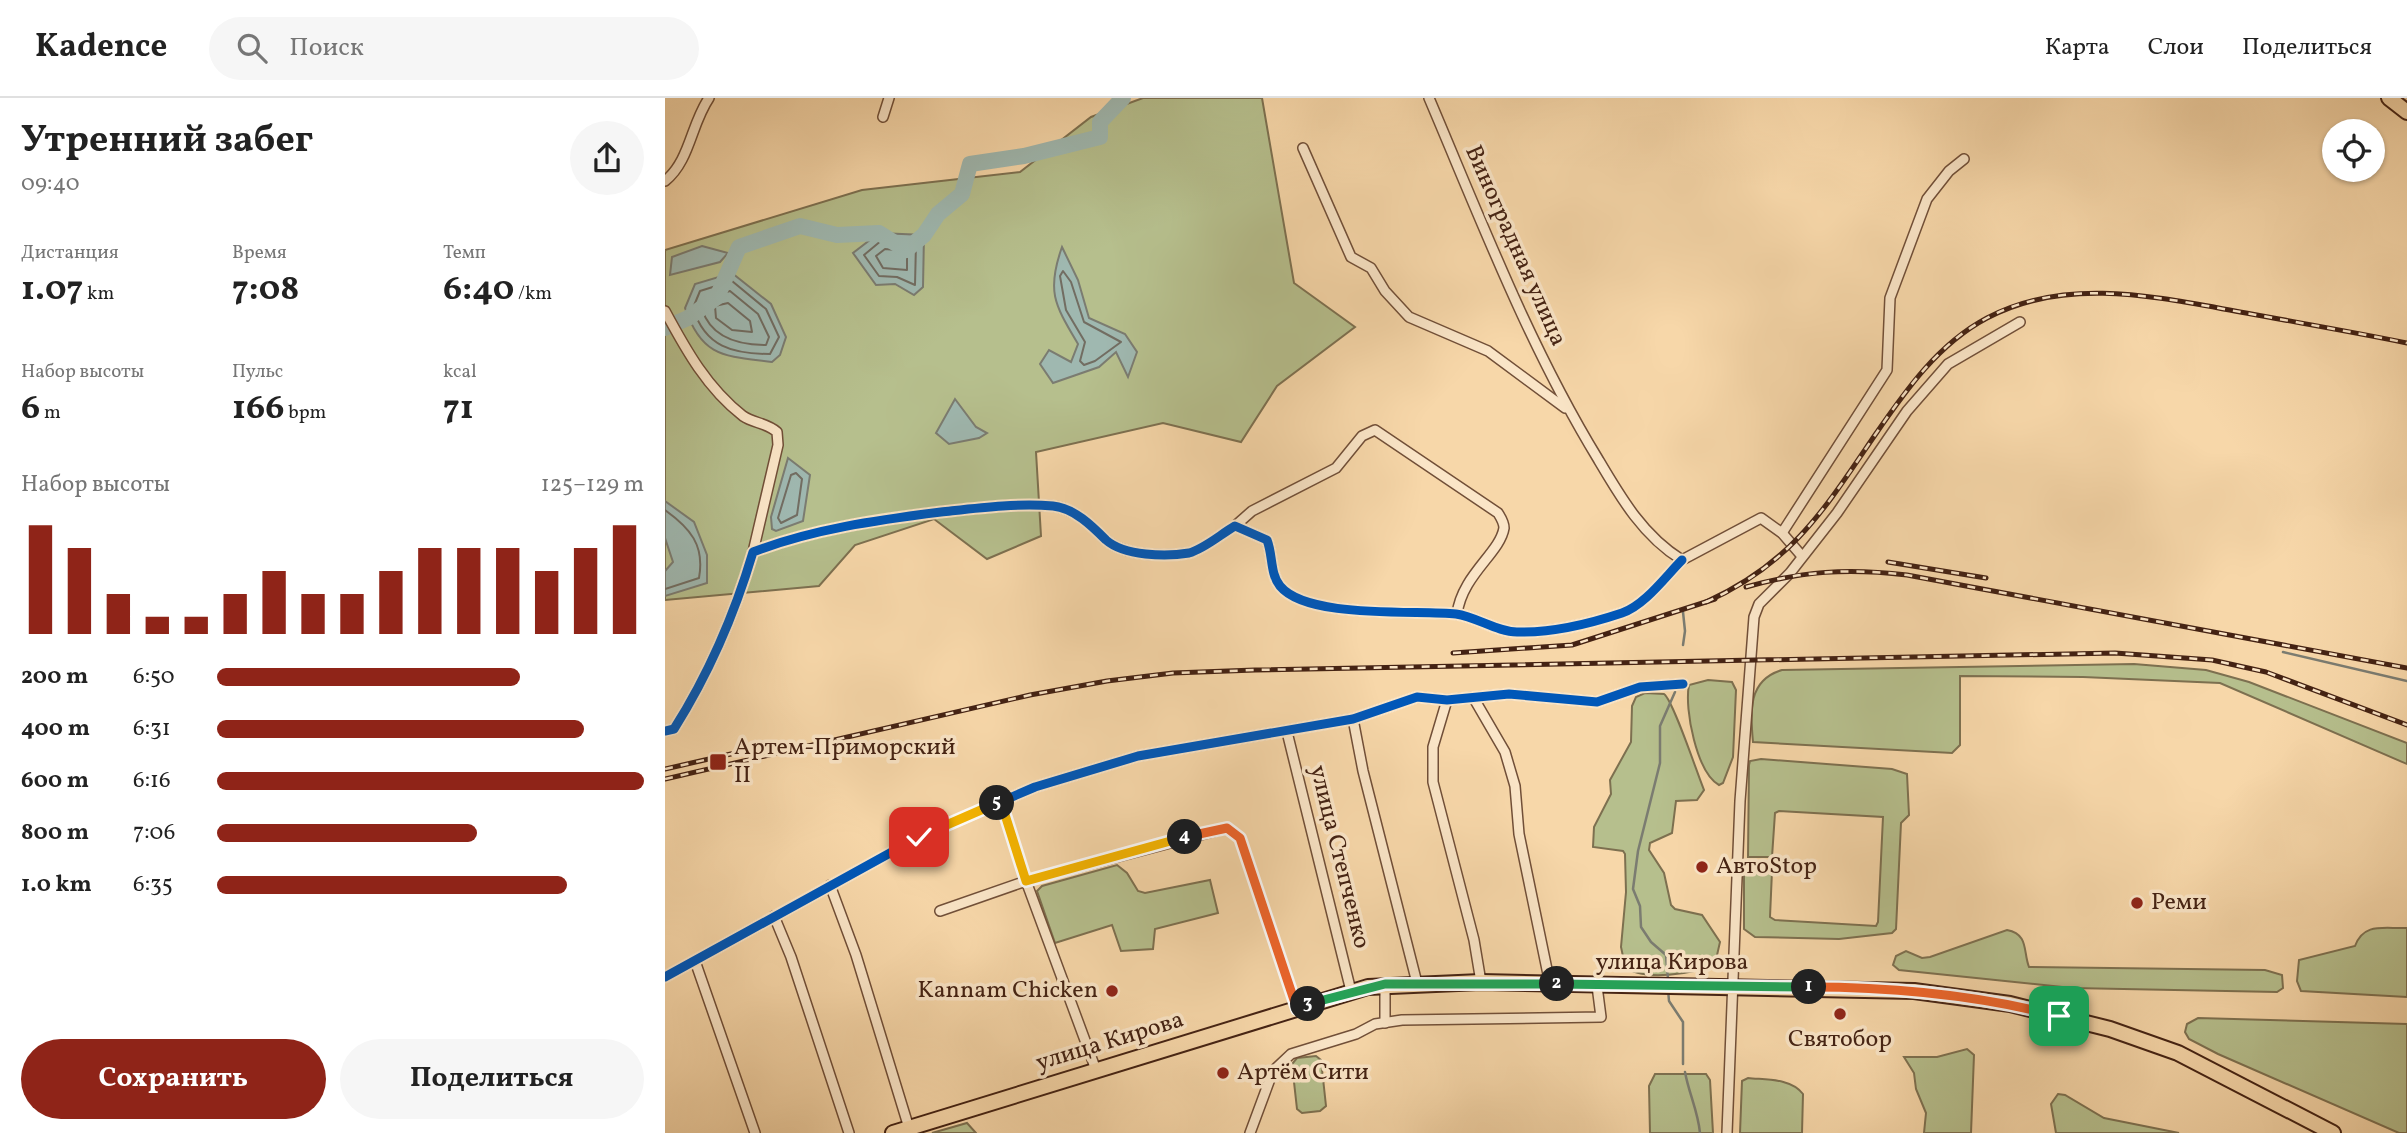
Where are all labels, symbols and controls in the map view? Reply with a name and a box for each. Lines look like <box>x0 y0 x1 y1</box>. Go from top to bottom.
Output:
search box <box>209 17 699 80</box>
text: Kadence <box>35 25 167 71</box>
icon: search <box>233 29 271 67</box>
text: Поиск <box>289 30 364 66</box>
text: Карта <box>2045 31 2110 65</box>
text: Слои <box>2148 31 2204 65</box>
text: Поделиться <box>2242 31 2372 65</box>
text: Утренний забег <box>21 115 313 168</box>
map controls <box>2322 119 2385 182</box>
button: locate <box>2322 119 2385 182</box>
button: share <box>570 121 644 195</box>
street label: Виноградная улица <box>1455 140 1575 352</box>
text: 09:40 <box>21 168 80 200</box>
text: Дистанция <box>21 240 119 266</box>
text: Время <box>232 240 287 266</box>
text: Темп <box>443 240 486 266</box>
text: 1.07 <box>21 266 83 314</box>
text: 7:08 <box>232 266 299 314</box>
text: 6:40 <box>443 266 514 314</box>
text: km <box>83 281 114 307</box>
text: /km <box>514 281 552 307</box>
text: Набор высоты <box>21 359 144 385</box>
text: Пульс <box>232 359 283 385</box>
text: kcal <box>443 359 477 385</box>
text: 6 <box>21 385 40 433</box>
text: 166 <box>232 385 285 433</box>
text: 71 <box>443 385 474 433</box>
text: m <box>40 400 61 426</box>
text: bpm <box>285 400 326 426</box>
text: Набор высоты <box>21 469 170 501</box>
text: 125–129 m <box>541 469 644 501</box>
text: 200 m <box>21 661 88 693</box>
text: 6:50 <box>133 661 175 693</box>
text: 400 m <box>21 713 90 745</box>
text: 6:31 <box>133 713 171 745</box>
place label: Артем-Приморский II <box>734 731 956 793</box>
marker: Артем-Приморский II <box>708 752 728 772</box>
street label: улица Степченко <box>1300 762 1378 952</box>
text: 600 m <box>21 765 89 797</box>
text: 6:16 <box>133 765 171 797</box>
pin: 5 <box>979 786 1015 820</box>
text: 5 <box>992 789 1001 815</box>
pin <box>889 807 949 867</box>
text: 800 m <box>21 817 89 849</box>
text: 7:06 <box>133 817 175 849</box>
icon: check <box>900 818 938 856</box>
pin: 4 <box>1168 820 1203 854</box>
text: 4 <box>1179 823 1190 849</box>
place label: АвтоStop <box>1716 850 1817 884</box>
marker: АвтоStop <box>1694 859 1710 875</box>
text: 1.0 km <box>21 869 92 901</box>
text: 6:35 <box>133 869 173 901</box>
place label: Реми <box>2151 886 2207 920</box>
marker: Реми <box>2129 895 2145 911</box>
street label: улица Кирова <box>1595 946 1749 980</box>
pin: 2 <box>1539 966 1575 1001</box>
text: 2 <box>1552 970 1561 996</box>
pin: 1 <box>1791 970 1827 1004</box>
text: 1 <box>1805 973 1812 999</box>
place label: Kannam Chicken <box>917 974 1098 1008</box>
marker: Kannam Chicken <box>1104 983 1120 999</box>
pin: 3 <box>1291 986 1325 1021</box>
pin <box>2029 986 2089 1046</box>
text: 3 <box>1303 990 1312 1016</box>
icon: arrive <box>2040 997 2078 1035</box>
street label: улица Кирова <box>1032 1003 1188 1081</box>
marker: Святобор <box>1832 1006 1848 1022</box>
place label: Святобор <box>1788 1023 1892 1057</box>
button: Сохранить <box>21 1039 326 1119</box>
button: Поделиться <box>340 1039 644 1119</box>
place label: Артём Сити <box>1237 1056 1369 1090</box>
marker: Артём Сити <box>1215 1065 1231 1081</box>

